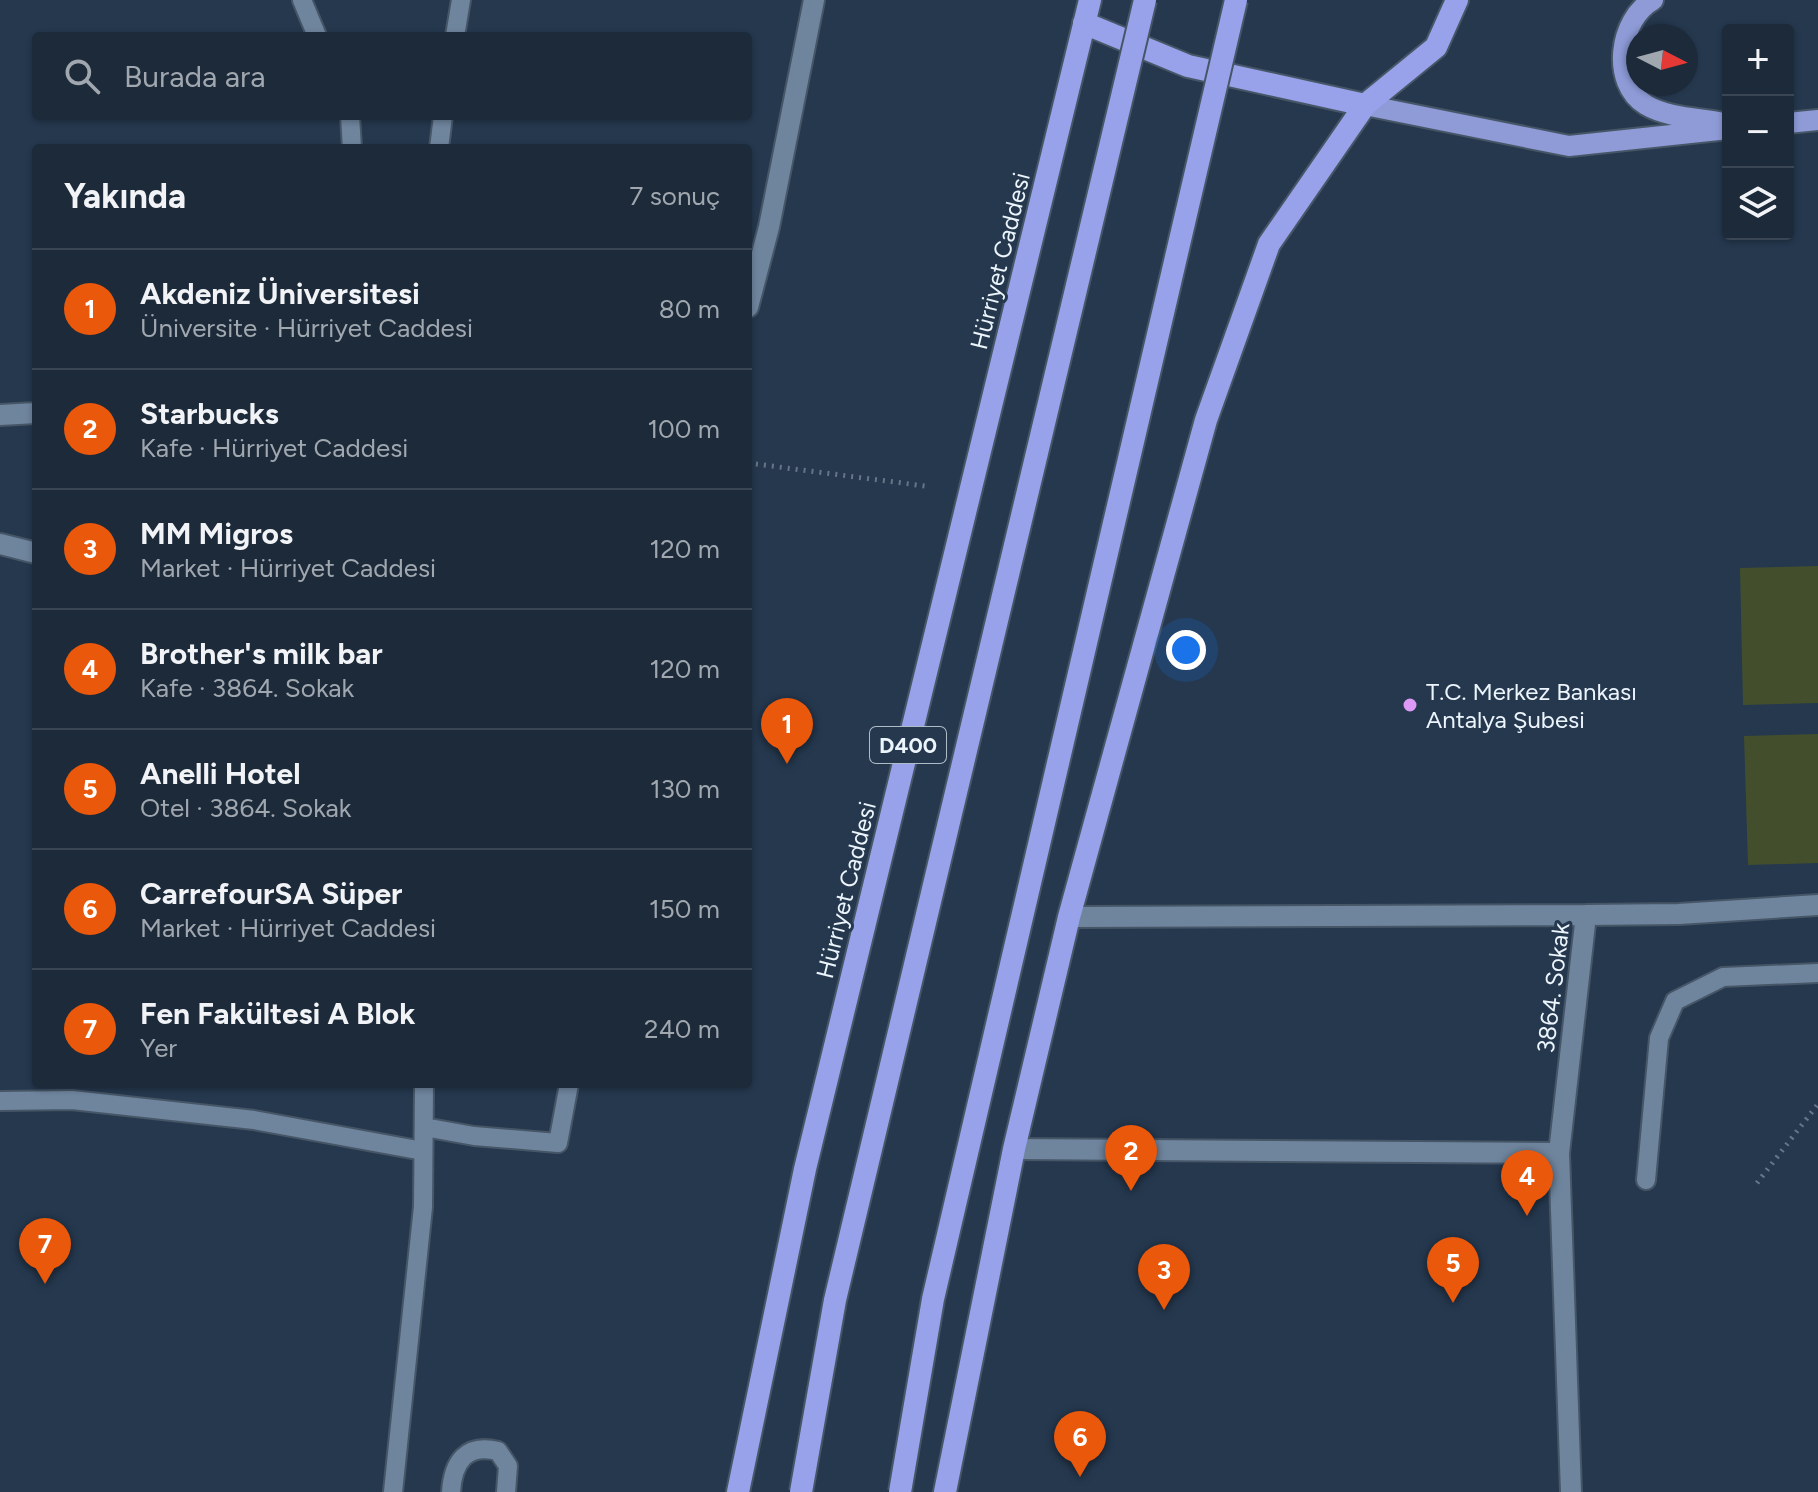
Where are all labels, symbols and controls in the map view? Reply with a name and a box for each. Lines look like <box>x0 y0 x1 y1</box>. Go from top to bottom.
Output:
north arrow <box>1626 24 1698 96</box>
map controls <box>1722 24 1794 240</box>
button: + <box>1722 24 1794 96</box>
search box <box>32 32 752 120</box>
icon: search <box>60 54 104 98</box>
text: Burada ara <box>124 58 266 95</box>
button: − <box>1722 96 1794 168</box>
button: layers <box>1722 168 1794 240</box>
street label: Hürriyet Caddesi <box>964 170 1036 352</box>
text: Yakında <box>64 176 186 217</box>
text: 7 sonuç <box>629 180 720 212</box>
text: Akdeniz Üniversitesi <box>140 275 420 312</box>
text: 1 <box>85 293 95 325</box>
text: 80 m <box>659 293 720 325</box>
text: Üniversite · Hürriyet Caddesi <box>140 312 473 344</box>
text: Starbucks <box>140 395 279 432</box>
text: 2 <box>82 413 98 445</box>
text: 100 m <box>647 413 720 445</box>
text: Kafe · Hürriyet Caddesi <box>140 432 408 464</box>
text: MM Migros <box>140 515 293 552</box>
text: 3 <box>83 533 97 565</box>
text: 120 m <box>650 533 720 565</box>
text: Market · Hürriyet Caddesi <box>140 552 436 584</box>
your location <box>1166 630 1206 670</box>
text: Brother's milk bar <box>140 635 383 672</box>
text: 4 <box>82 653 98 685</box>
text: 120 m <box>650 653 720 685</box>
text: Kafe · 3864. Sokak <box>140 672 354 704</box>
place label: T.C. Merkez Bankası Antalya Şubesi <box>1426 677 1637 734</box>
marker: T.C. Merkez Bankası Antalya Şubesi <box>1401 696 1419 714</box>
pin: 1 <box>761 698 813 764</box>
road number: D400 <box>870 727 946 763</box>
text: Anelli Hotel <box>140 755 301 792</box>
text: 5 <box>82 773 98 805</box>
text: 130 m <box>650 773 720 805</box>
text: Otel · 3864. Sokak <box>140 792 351 824</box>
street label: Hürriyet Caddesi <box>810 799 882 981</box>
text: CarrefourSA Süper <box>140 875 402 912</box>
text: 6 <box>82 893 98 925</box>
text: 150 m <box>649 893 720 925</box>
text: Market · Hürriyet Caddesi <box>140 912 436 944</box>
street label: 3864. Sokak <box>1531 921 1575 1055</box>
text: Fen Fakültesi A Blok <box>140 995 415 1032</box>
text: 7 <box>83 1013 97 1045</box>
text: 240 m <box>644 1013 720 1045</box>
text: Yer <box>140 1032 177 1064</box>
pin: 2 <box>1105 1125 1157 1191</box>
pin: 4 <box>1501 1150 1553 1216</box>
pin: 7 <box>19 1218 71 1284</box>
pin: 5 <box>1427 1237 1479 1303</box>
pin: 3 <box>1138 1244 1190 1310</box>
pin: 6 <box>1054 1411 1106 1477</box>

